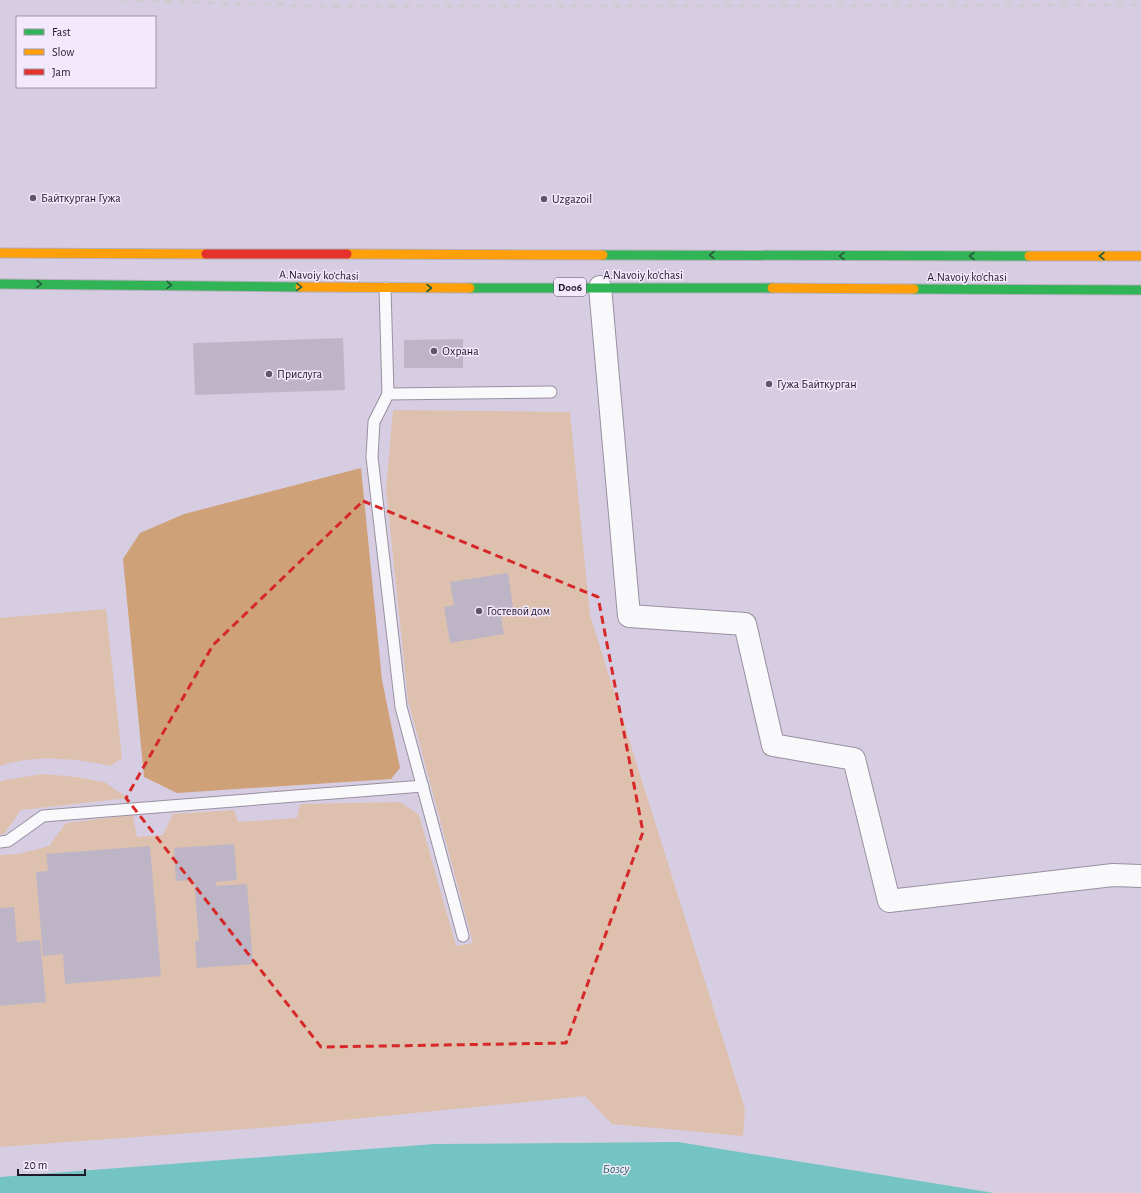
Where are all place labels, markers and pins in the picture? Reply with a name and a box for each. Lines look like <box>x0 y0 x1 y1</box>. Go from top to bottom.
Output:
place label: Байткурган Гужа <box>41 192 121 205</box>
marker: Байткурган Гужа <box>28 193 38 203</box>
place label: Uzgazoil <box>552 193 592 205</box>
marker: Uzgazoil <box>539 194 549 204</box>
place label: Охрана <box>442 345 479 357</box>
marker: Охрана <box>429 346 439 356</box>
place label: Прислуга <box>277 368 323 381</box>
marker: Прислуга <box>264 369 274 379</box>
place label: Гужа Байткурган <box>777 378 857 391</box>
marker: Гужа Байткурган <box>764 379 774 389</box>
place label: Гостевой дом <box>487 605 550 617</box>
marker: Гостевой дом <box>474 606 484 616</box>

